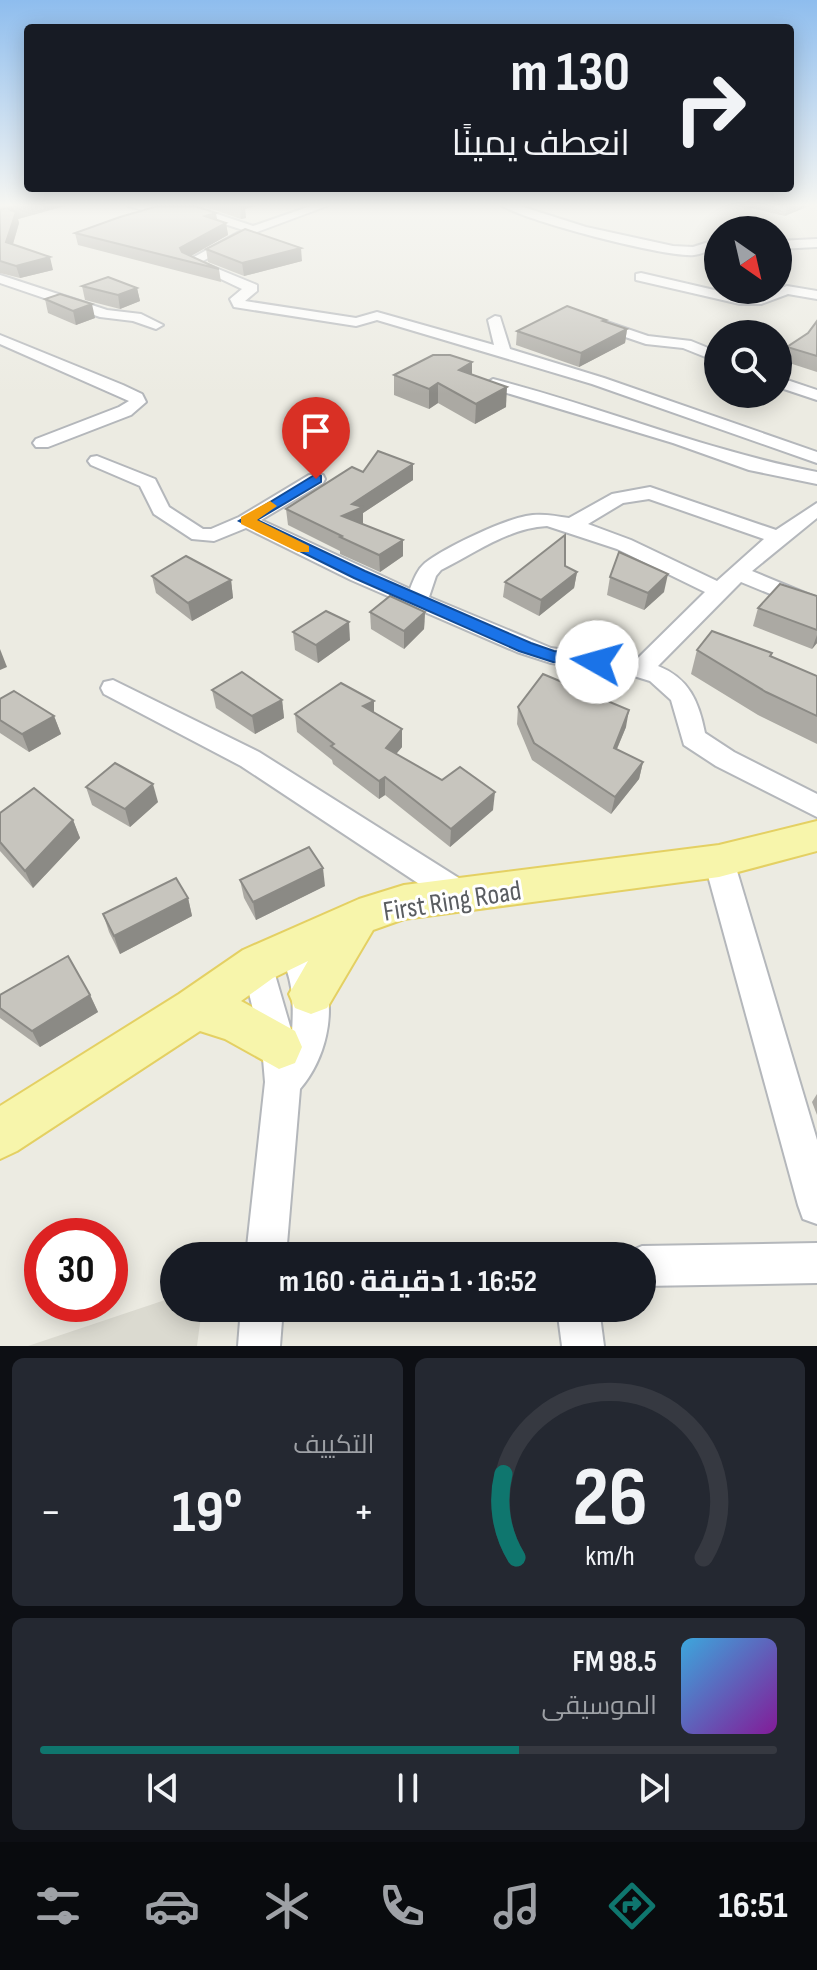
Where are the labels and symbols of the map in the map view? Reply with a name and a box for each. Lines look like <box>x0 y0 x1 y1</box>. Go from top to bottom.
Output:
north arrow <box>704 216 792 304</box>
pin <box>282 397 350 479</box>
position arrow <box>555 620 639 704</box>
street label: First Ring Road <box>381 874 524 929</box>
speed limit sign: 30 <box>24 1218 128 1322</box>

